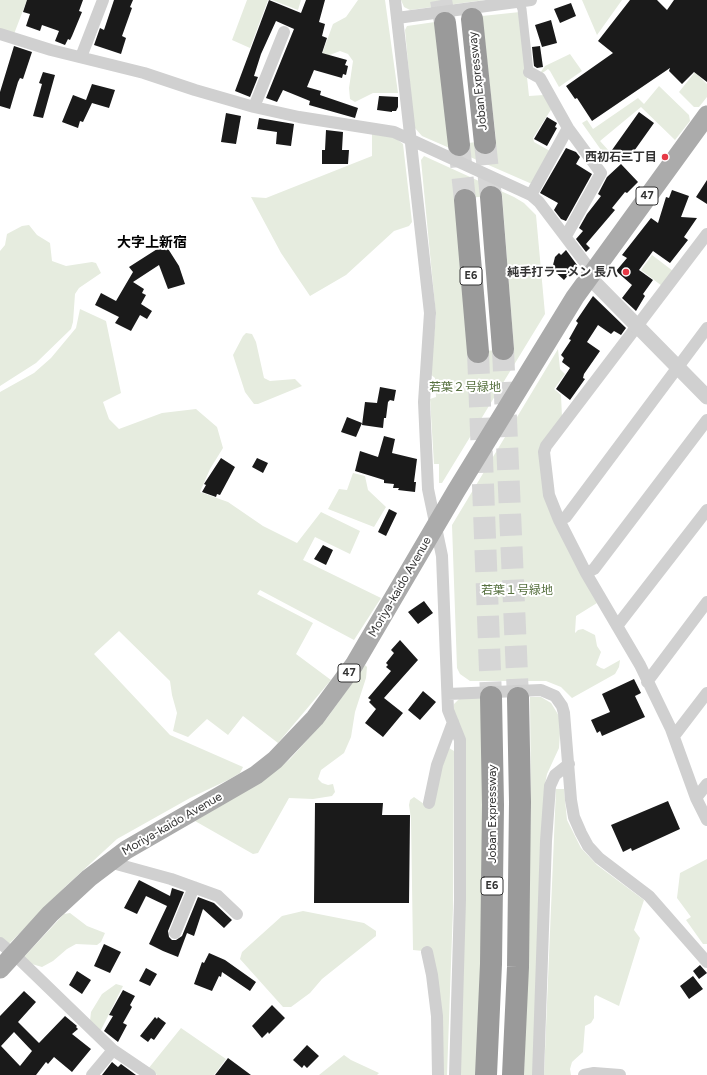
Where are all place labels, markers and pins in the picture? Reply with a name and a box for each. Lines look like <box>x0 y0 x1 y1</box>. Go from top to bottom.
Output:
place label: 西初石二丁目 <box>585 150 657 164</box>
marker: 西初石二丁目 <box>660 152 670 162</box>
place label: 純手打ラーメン 長八 <box>507 265 618 279</box>
marker: 純手打ラーメン 長八 <box>621 267 631 277</box>

